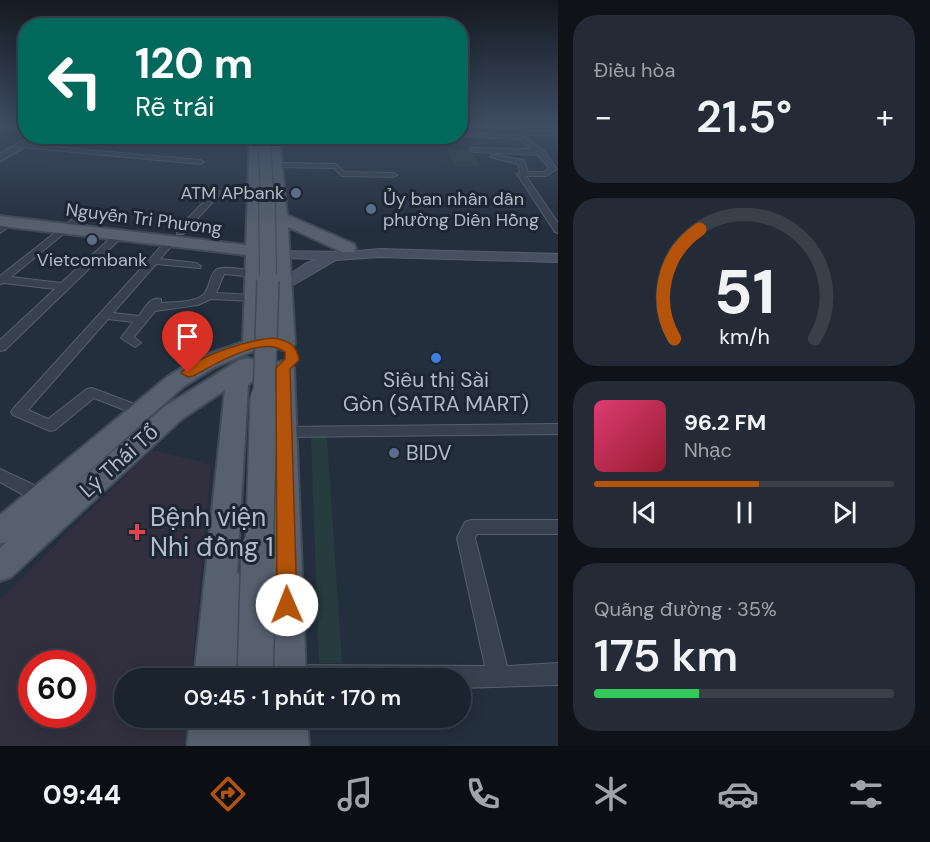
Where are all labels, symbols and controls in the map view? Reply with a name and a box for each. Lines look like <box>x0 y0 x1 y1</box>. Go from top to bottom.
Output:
text: 120 m <box>135 36 253 91</box>
icon: left <box>36 42 114 120</box>
text: Điều hòa <box>594 57 675 83</box>
text: 21.5° <box>696 87 792 146</box>
text: Rẽ trái <box>135 89 215 124</box>
text: − <box>594 95 612 138</box>
text: + <box>876 95 894 138</box>
place label: ATM APbank <box>181 181 284 205</box>
marker: ATM APbank <box>289 186 303 200</box>
place label: Ủy ban nhân dân phường Diên Hồng <box>383 187 539 232</box>
street label: Nguyễn Tri Phương <box>65 198 223 240</box>
marker: Ủy ban nhân dân phường Diên Hồng <box>364 202 378 216</box>
marker: Vietcombank <box>85 233 99 247</box>
place label: Vietcombank <box>37 248 147 272</box>
text: 51 <box>713 251 775 332</box>
pin <box>162 311 213 373</box>
icon: arrive <box>171 320 204 353</box>
text: km/h <box>719 323 769 351</box>
marker: Siêu thị Sài Gòn (SATRA MART) <box>429 351 443 365</box>
place label: Siêu thị Sài Gòn (SATRA MART) <box>343 366 529 418</box>
text: 96.2 FM <box>684 408 766 437</box>
street label: Lý Thái Tổ <box>74 418 164 504</box>
text: Nhạc <box>684 437 732 463</box>
place label: BIDV <box>406 439 452 467</box>
marker: BIDV <box>387 446 401 460</box>
icon: previous <box>628 496 661 529</box>
icon: pause <box>728 496 761 529</box>
icon: next <box>828 496 861 529</box>
place label: Bệnh viện Nhi đồng 1 <box>150 500 274 564</box>
marker: Bệnh viện Nhi đồng 1 <box>128 523 146 541</box>
position arrow <box>255 573 319 637</box>
text: Quãng đường · 35% <box>594 596 777 622</box>
text: 175 km <box>594 626 738 685</box>
speed limit sign: 60 <box>18 650 96 728</box>
text: 09:45 · 1 phút · 170 m <box>184 683 401 712</box>
icon: directions <box>207 773 249 815</box>
icon: music <box>334 773 376 815</box>
icon: phone <box>462 773 504 815</box>
icon: climate <box>590 773 632 815</box>
icon: car <box>717 773 759 815</box>
icon: filters <box>845 773 887 815</box>
text: 09:44 <box>43 777 121 812</box>

